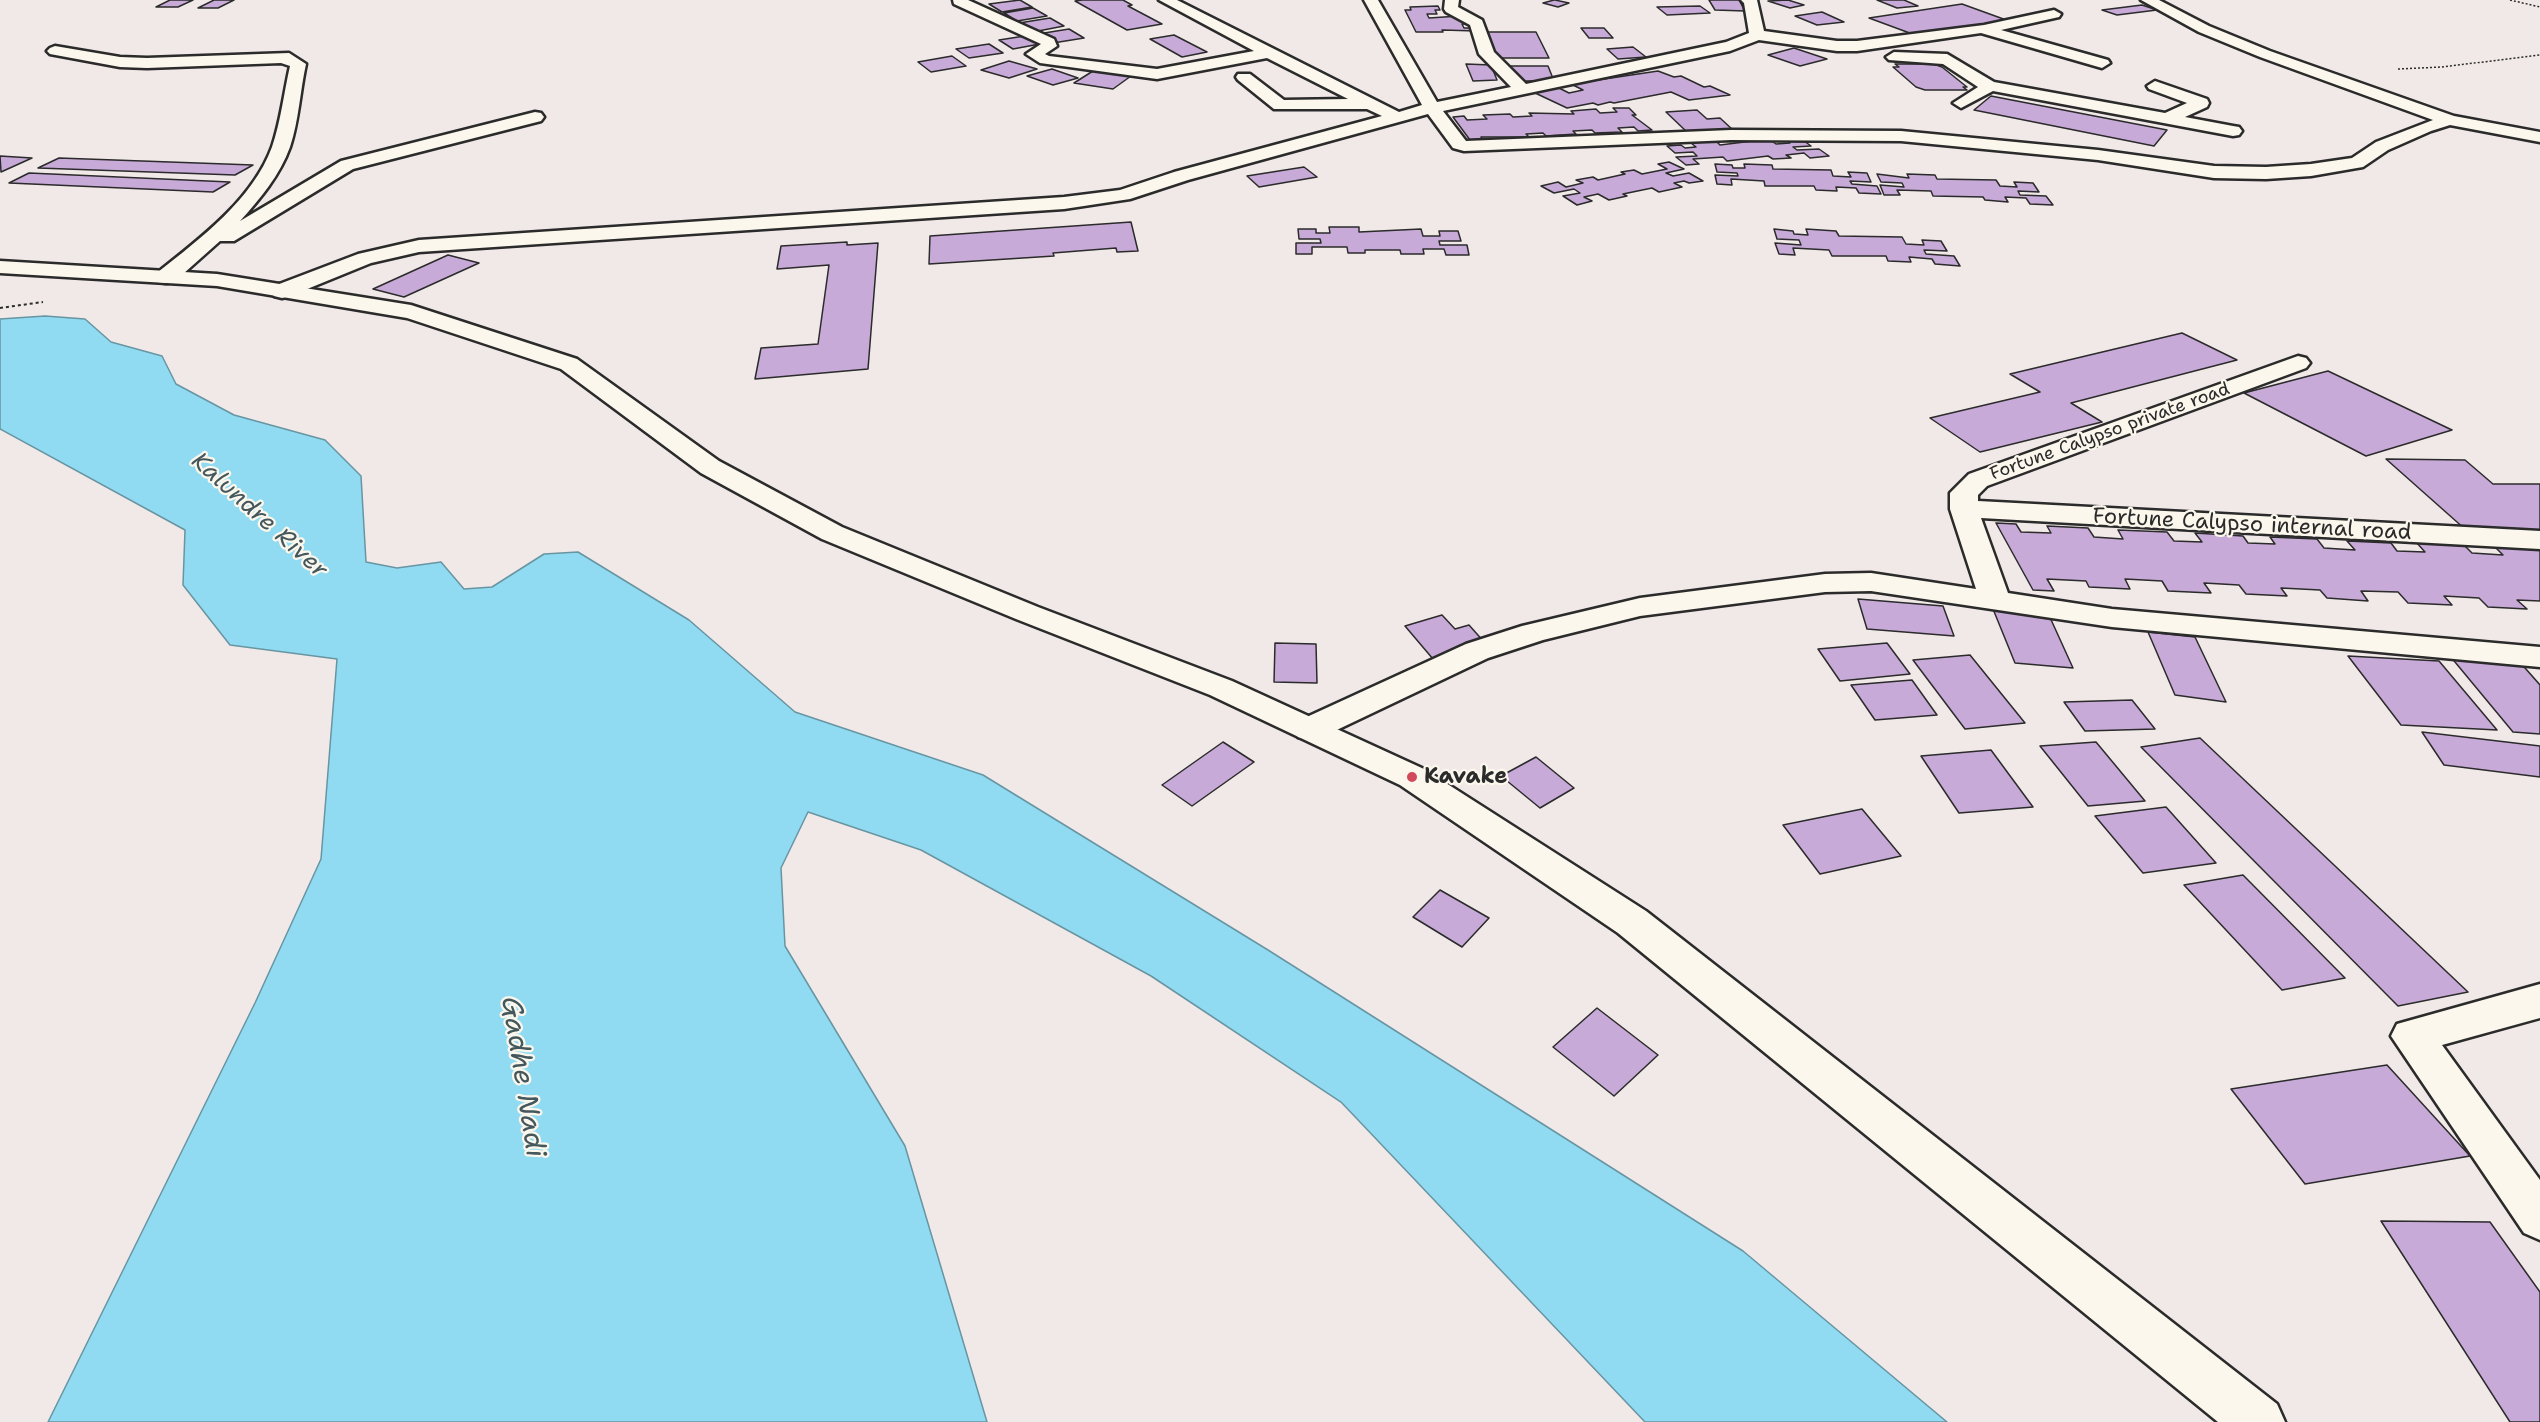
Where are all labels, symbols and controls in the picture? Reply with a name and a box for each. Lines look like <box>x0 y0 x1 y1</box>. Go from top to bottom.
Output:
street label: Fortune Calypso private road <box>1987 379 2233 485</box>
water label: Kalundre River <box>185 447 333 585</box>
street label: Fortune Calypso internal road <box>2092 503 2412 547</box>
place label: Kavake <box>1424 764 1507 790</box>
marker: Kavake <box>1405 770 1419 784</box>
water label: Gadhe Nadi <box>493 994 551 1160</box>

